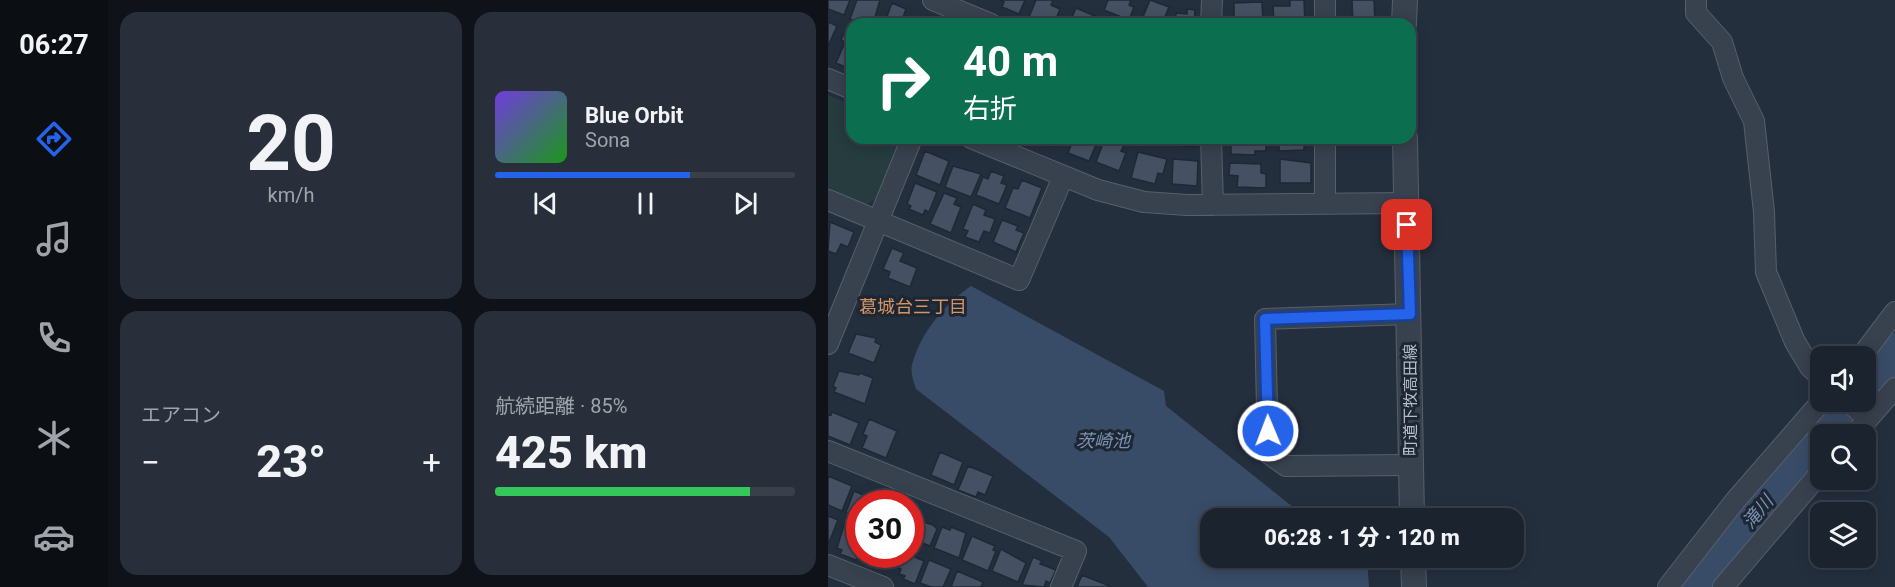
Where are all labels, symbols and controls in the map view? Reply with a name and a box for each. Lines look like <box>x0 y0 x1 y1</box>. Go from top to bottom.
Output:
text: 06:27 <box>19 29 89 61</box>
text: 40 m <box>963 37 1058 86</box>
icon: right <box>864 42 942 120</box>
text: 右折 <box>963 93 1017 125</box>
text: 20 <box>246 98 336 189</box>
text: Blue Orbit <box>585 103 683 128</box>
icon: directions <box>33 118 75 160</box>
text: Sona <box>585 128 630 152</box>
text: km/h <box>268 183 314 207</box>
icon: previous <box>529 187 562 220</box>
icon: pause <box>629 187 662 220</box>
icon: next <box>729 187 762 220</box>
pin <box>1381 199 1432 250</box>
icon: arrive <box>1390 208 1423 241</box>
icon: music <box>33 218 75 260</box>
district label: 葛城台三丁目 <box>859 296 967 317</box>
icon: phone <box>33 317 75 359</box>
street label: 町道下牧高田線 <box>1401 344 1420 456</box>
map controls <box>1810 346 1876 568</box>
button: sound <box>1810 346 1876 412</box>
text: 航続距離 · 85% <box>495 394 627 418</box>
position arrow <box>1236 399 1300 463</box>
text: エアコン <box>141 403 221 427</box>
icon: climate <box>33 417 75 459</box>
button: search <box>1810 424 1876 490</box>
text: 425 km <box>495 426 647 479</box>
water label: 茨崎池 <box>1076 430 1132 451</box>
text: 23° <box>256 435 326 488</box>
text: − <box>141 443 160 482</box>
text: + <box>422 443 441 482</box>
speed limit sign: 30 <box>846 490 924 568</box>
water label: 滝川 <box>1738 490 1779 532</box>
button: layers <box>1810 502 1876 568</box>
icon: car <box>33 516 75 558</box>
text: 06:28 · 1 分 · 120 m <box>1264 525 1460 550</box>

